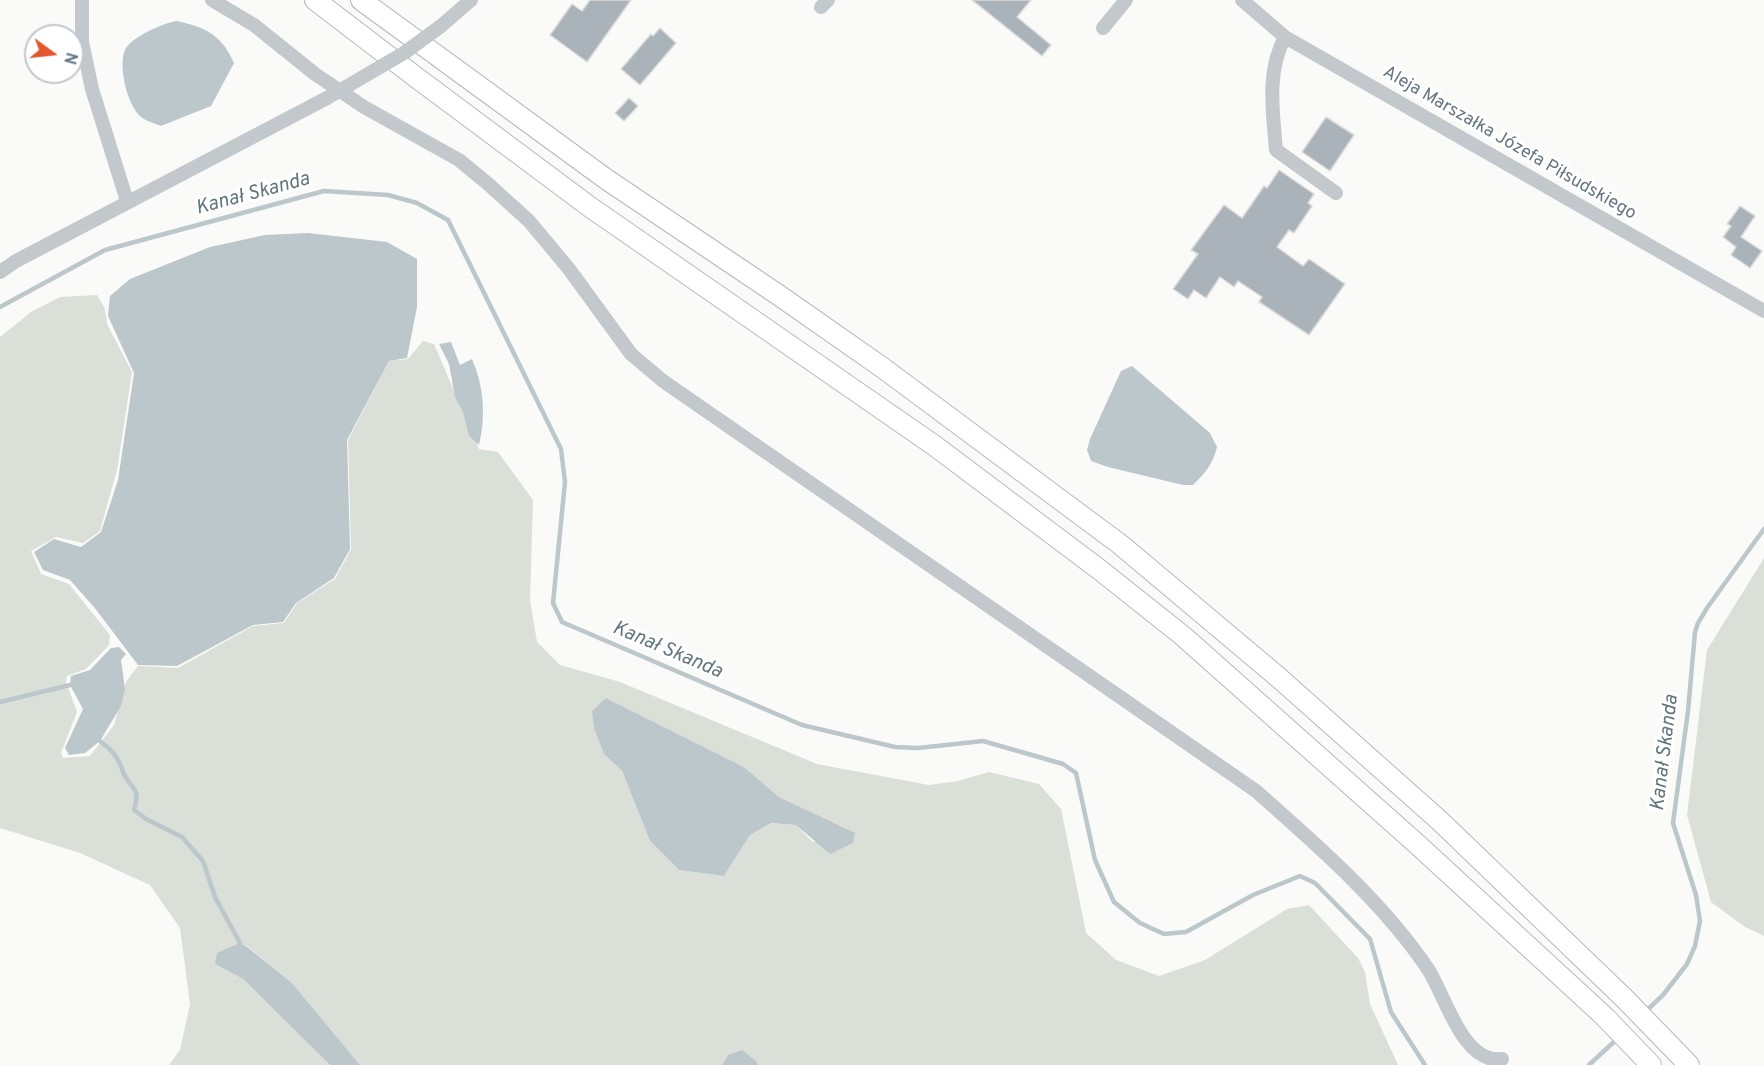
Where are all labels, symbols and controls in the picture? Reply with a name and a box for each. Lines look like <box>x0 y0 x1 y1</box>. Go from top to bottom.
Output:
north arrow <box>24 24 84 84</box>
text: N <box>58 50 81 66</box>
street label: Aleja Marszałka Józefa Piłsudskiego <box>1378 62 1640 226</box>
water label: Kanał Skanda <box>193 168 313 222</box>
water label: Kanał Skanda <box>608 617 726 685</box>
water label: Kanał Skanda <box>1647 693 1685 813</box>

